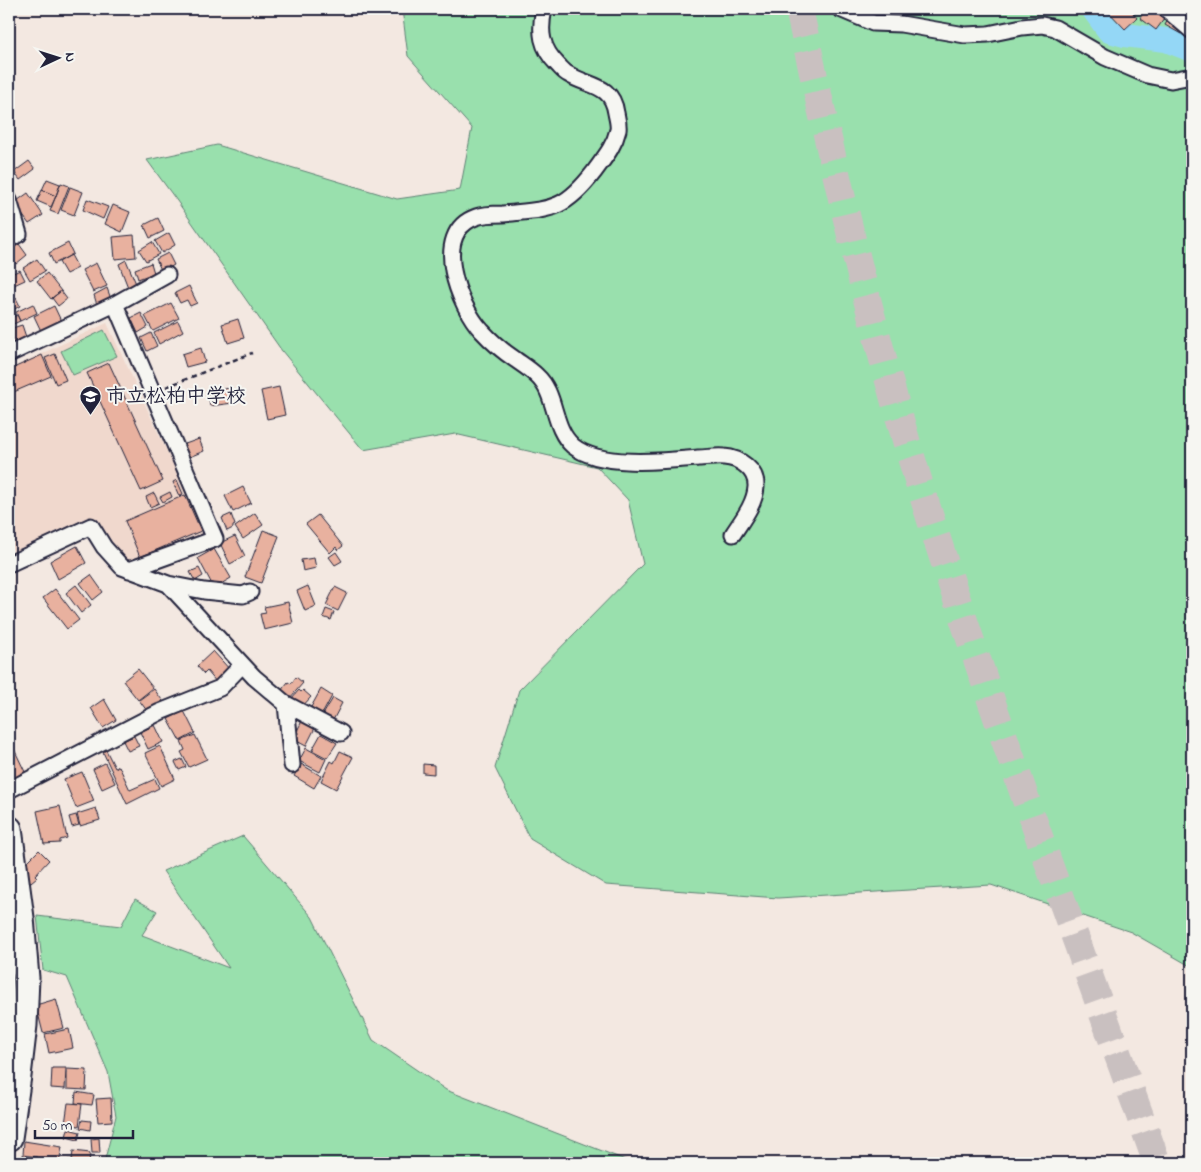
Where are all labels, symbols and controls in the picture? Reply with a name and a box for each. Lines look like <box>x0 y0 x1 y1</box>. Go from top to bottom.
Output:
north arrow <box>32 32 82 82</box>
text: N <box>59 52 80 63</box>
place label: 市立松柏中学校 <box>106 383 246 412</box>
school or university icon: 市立松柏中学校 <box>78 385 102 416</box>
scale bar <box>35 1107 132 1139</box>
text: 50 m <box>42 1115 73 1137</box>

